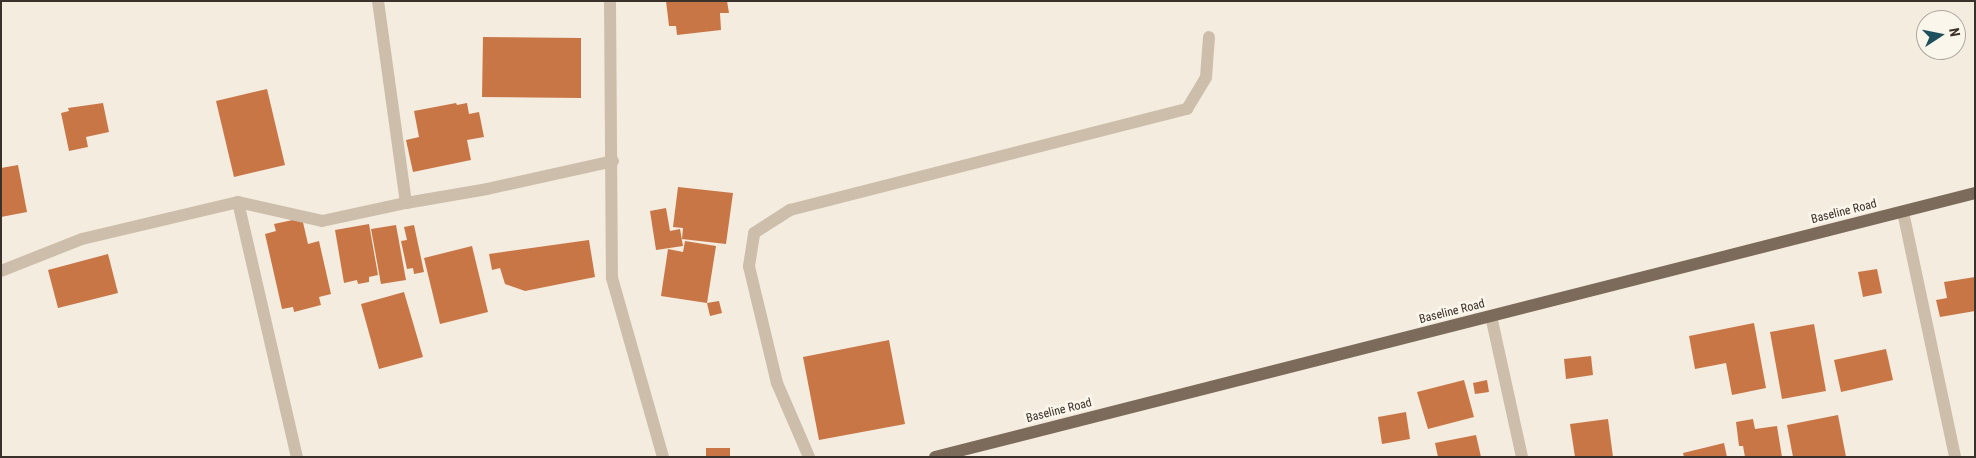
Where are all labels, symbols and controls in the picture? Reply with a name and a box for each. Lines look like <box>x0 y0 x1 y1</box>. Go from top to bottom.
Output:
north arrow <box>1916 10 1966 60</box>
text: N <box>1946 27 1963 38</box>
street label: Baseline Road <box>1810 197 1878 227</box>
street label: Baseline Road <box>1418 297 1486 327</box>
street label: Baseline Road <box>1025 396 1093 426</box>

